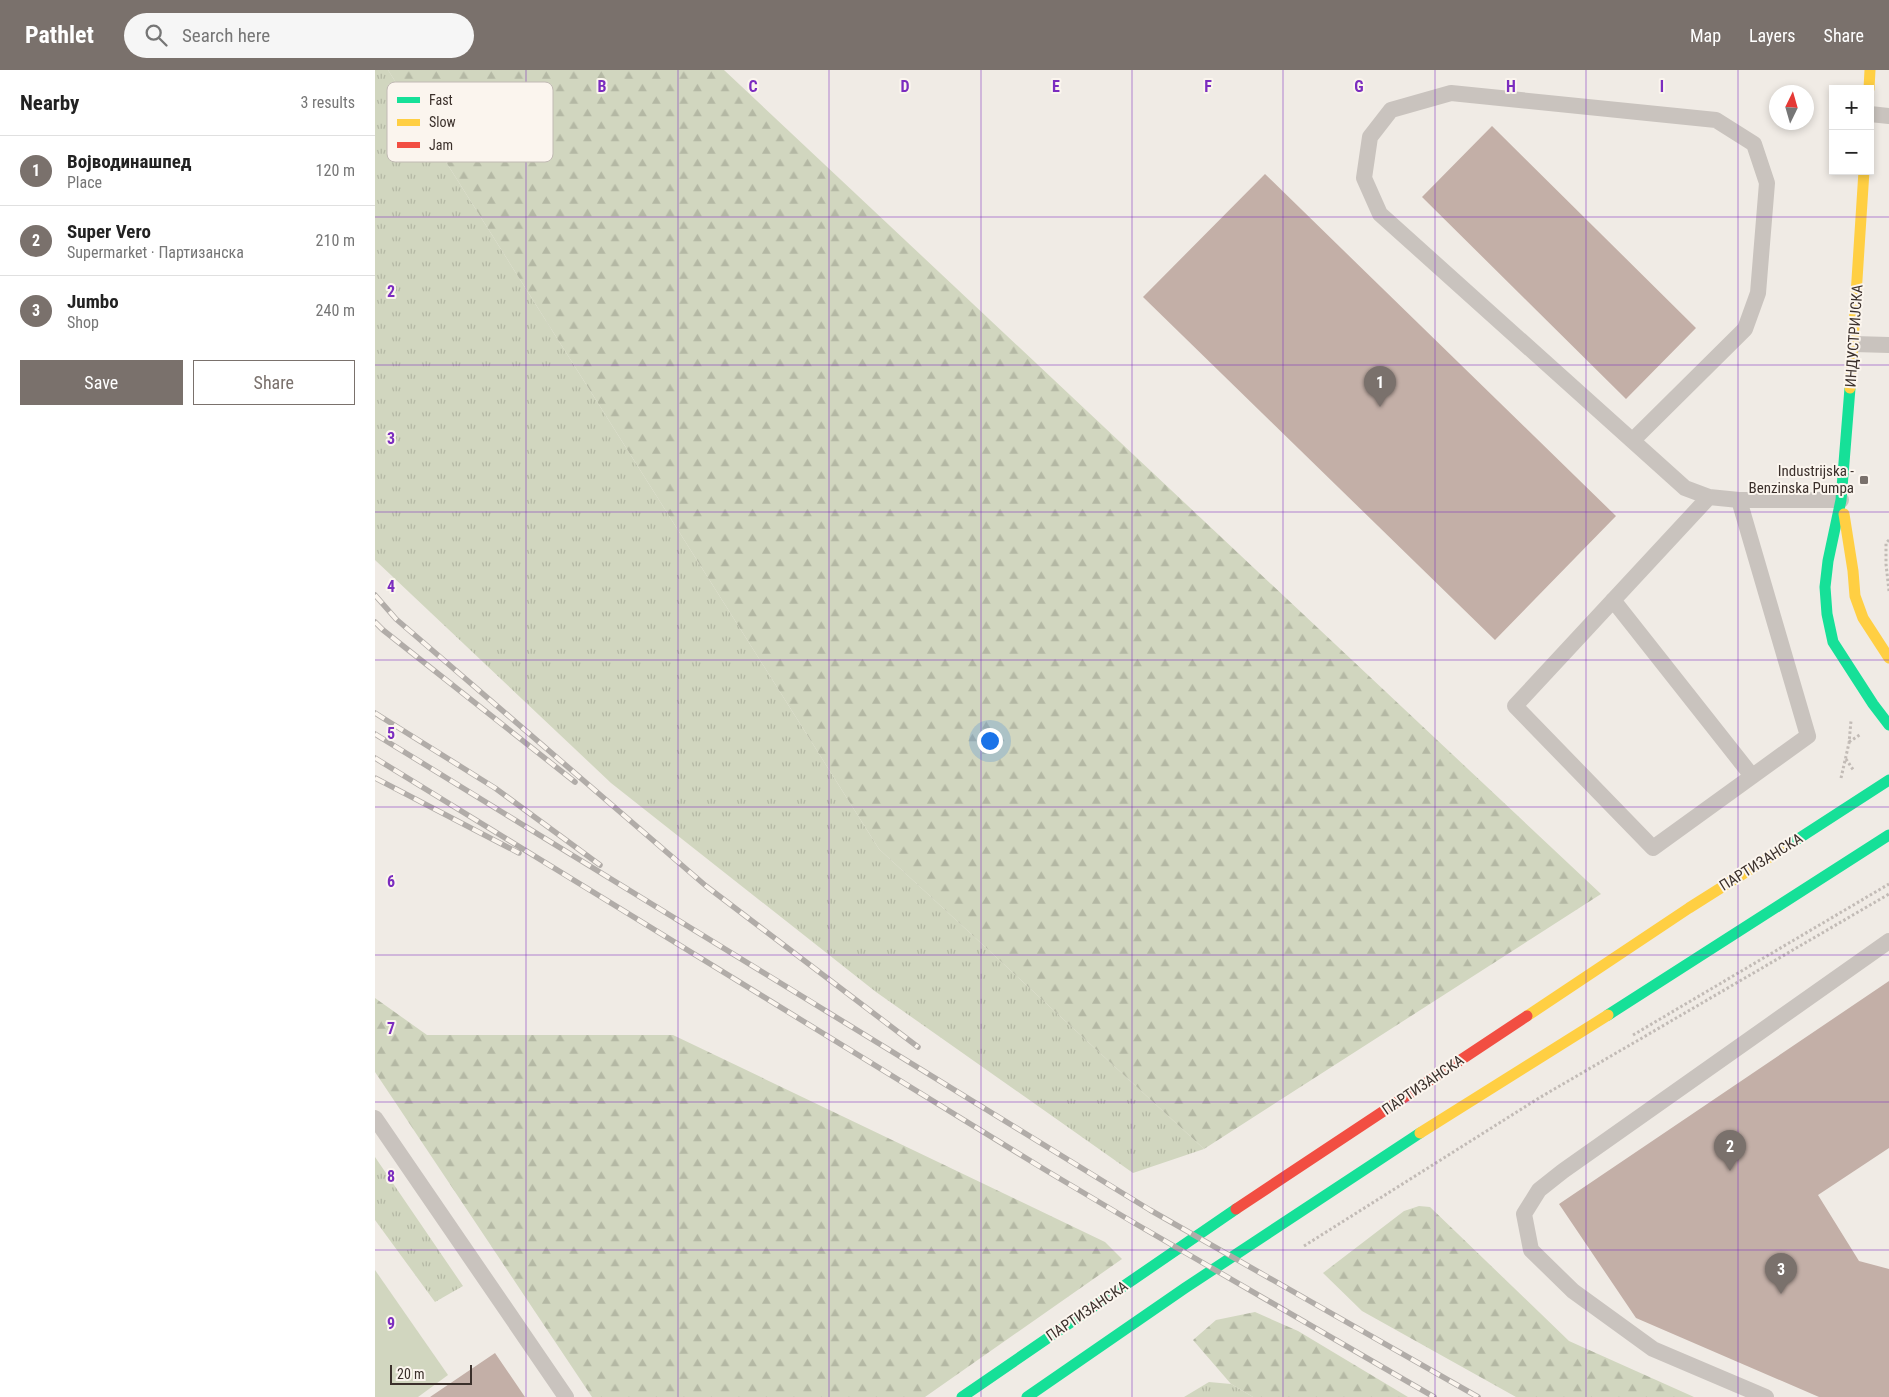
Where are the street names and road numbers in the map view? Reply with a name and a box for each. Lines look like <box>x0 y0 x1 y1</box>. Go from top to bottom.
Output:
street label: ИНДУСТРИЈСКА <box>1841 284 1867 388</box>
street label: ПАРТИЗАНСКА <box>1716 829 1806 895</box>
street label: ПАРТИЗАНСКА <box>1379 1051 1468 1119</box>
street label: ПАРТИЗАНСКА <box>1043 1277 1132 1345</box>

